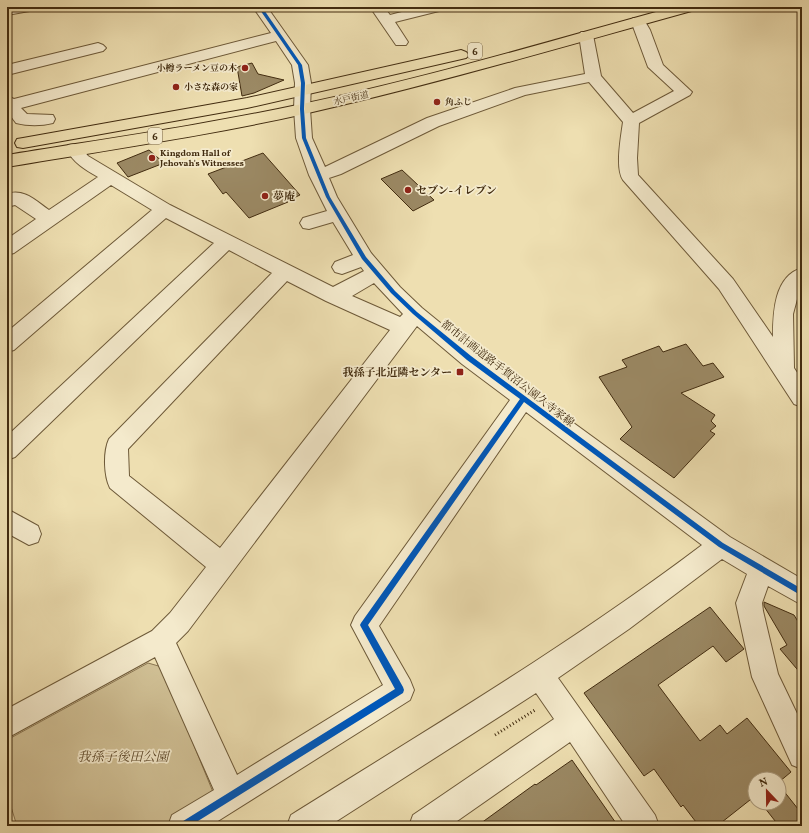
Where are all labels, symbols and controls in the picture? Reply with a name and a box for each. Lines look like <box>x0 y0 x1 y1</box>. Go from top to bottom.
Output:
road number: 6 <box>468 43 482 59</box>
place label: 小樽ラーメン豆の木 <box>156 62 237 75</box>
marker: 小樽ラーメン豆の木 <box>240 63 250 73</box>
place label: 小さな森の家 <box>184 81 238 94</box>
marker: 小さな森の家 <box>171 82 181 92</box>
street label: 水戸街道 <box>332 88 370 109</box>
place label: 角ふじ <box>445 96 472 109</box>
marker: 角ふじ <box>432 97 442 107</box>
road number: 6 <box>148 128 162 144</box>
place label: Kingdom Hall of Jehovah's Witnesses <box>159 147 244 170</box>
marker: Kingdom Hall of Jehovah's Witnesses <box>147 153 157 163</box>
place label: セブン-イレブン <box>416 184 497 199</box>
marker: セブン-イレブン <box>403 185 413 195</box>
place label: 夢庵 <box>273 190 295 205</box>
marker: 夢庵 <box>260 191 270 201</box>
street label: 都市計画道路手賀沼公園久寺家線 <box>437 317 577 431</box>
place label: 我孫子北近隣センター <box>342 366 452 381</box>
marker: 我孫子北近隣センター <box>455 367 465 377</box>
park label: 我孫子後田公園 <box>77 749 170 767</box>
north arrow <box>747 771 787 811</box>
text: N <box>757 775 770 792</box>

